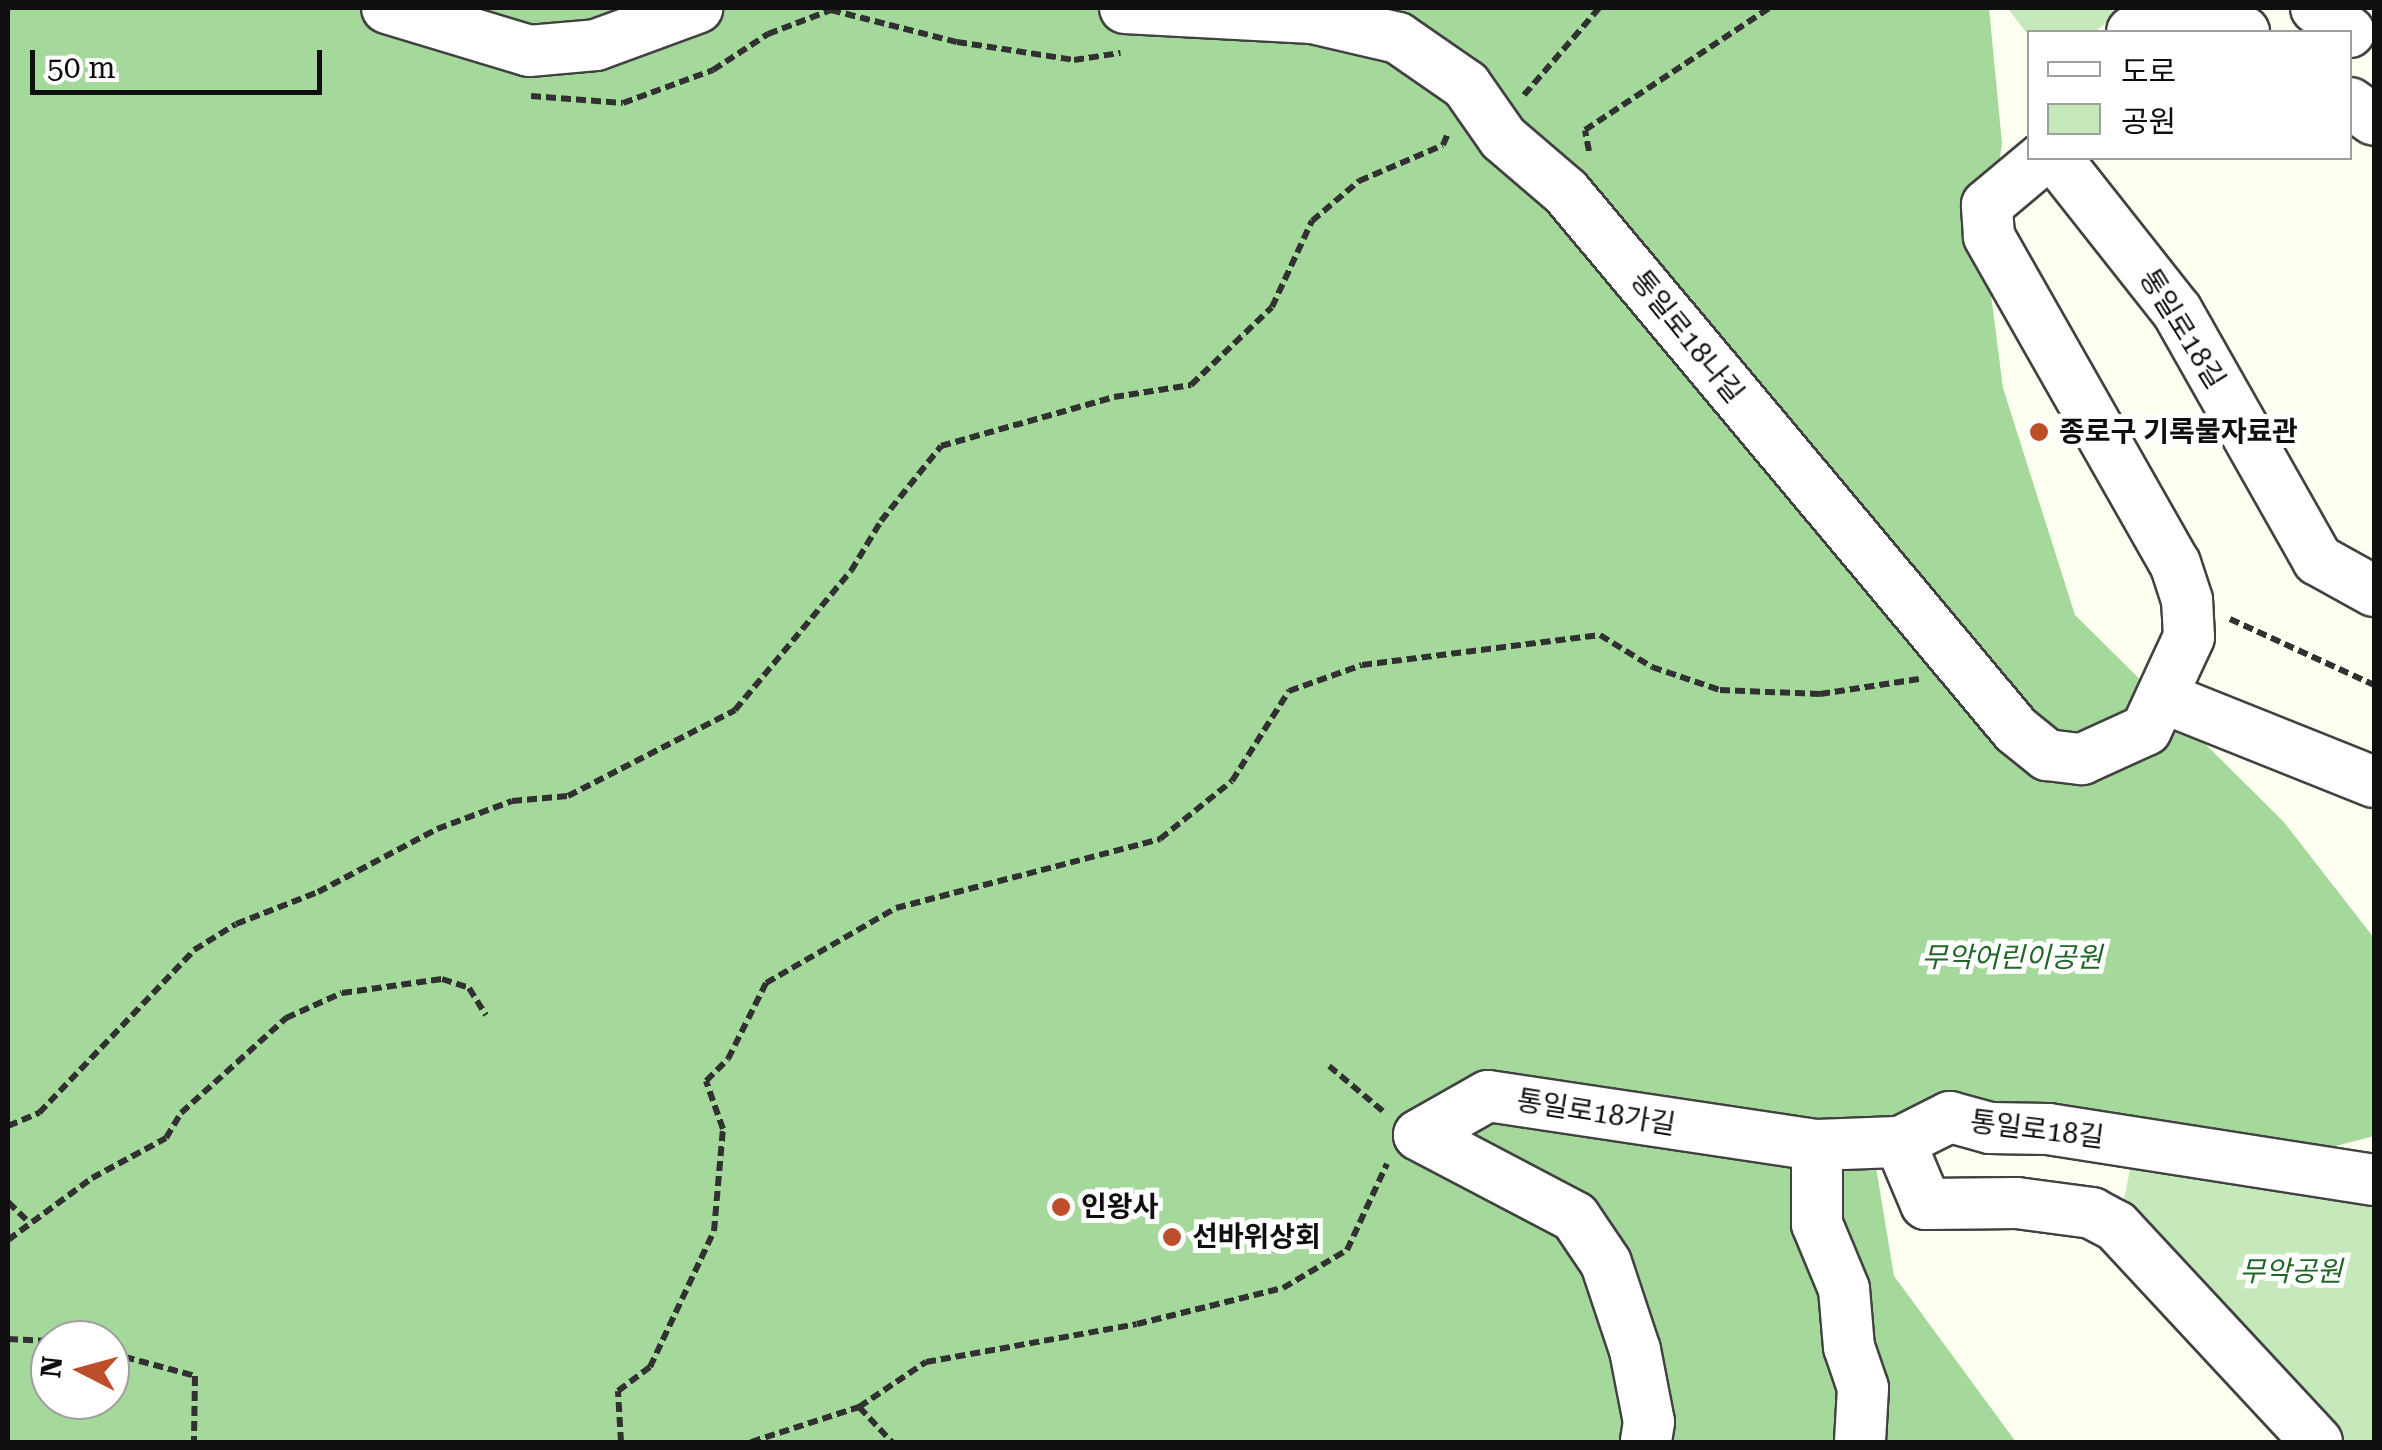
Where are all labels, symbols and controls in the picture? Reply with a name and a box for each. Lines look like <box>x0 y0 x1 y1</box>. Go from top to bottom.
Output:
scale bar <box>35 30 328 92</box>
legend <box>2027 30 2352 160</box>
text: 50 m <box>47 50 116 85</box>
text: 도로 <box>2121 54 2176 89</box>
text: 공원 <box>2121 104 2176 139</box>
street label: 통일로18길 <box>2132 263 2232 395</box>
street label: 통일로18나길 <box>1624 264 1750 410</box>
place label: 종로구 기록물자료관 <box>2059 415 2298 449</box>
marker: 종로구 기록물자료관 <box>2028 421 2050 443</box>
park label: 무악어린이공원 <box>1922 941 2102 975</box>
street label: 통일로18가길 <box>1514 1084 1678 1142</box>
street label: 통일로18길 <box>1968 1105 2106 1155</box>
place label: 인왕사 <box>1081 1190 1158 1224</box>
marker: 인왕사 <box>1050 1196 1072 1218</box>
place label: 선바위상회 <box>1192 1220 1321 1254</box>
marker: 선바위상회 <box>1161 1226 1183 1248</box>
park label: 무악공원 <box>2239 1255 2343 1289</box>
north arrow <box>30 1320 130 1420</box>
text: N <box>34 1355 69 1379</box>

